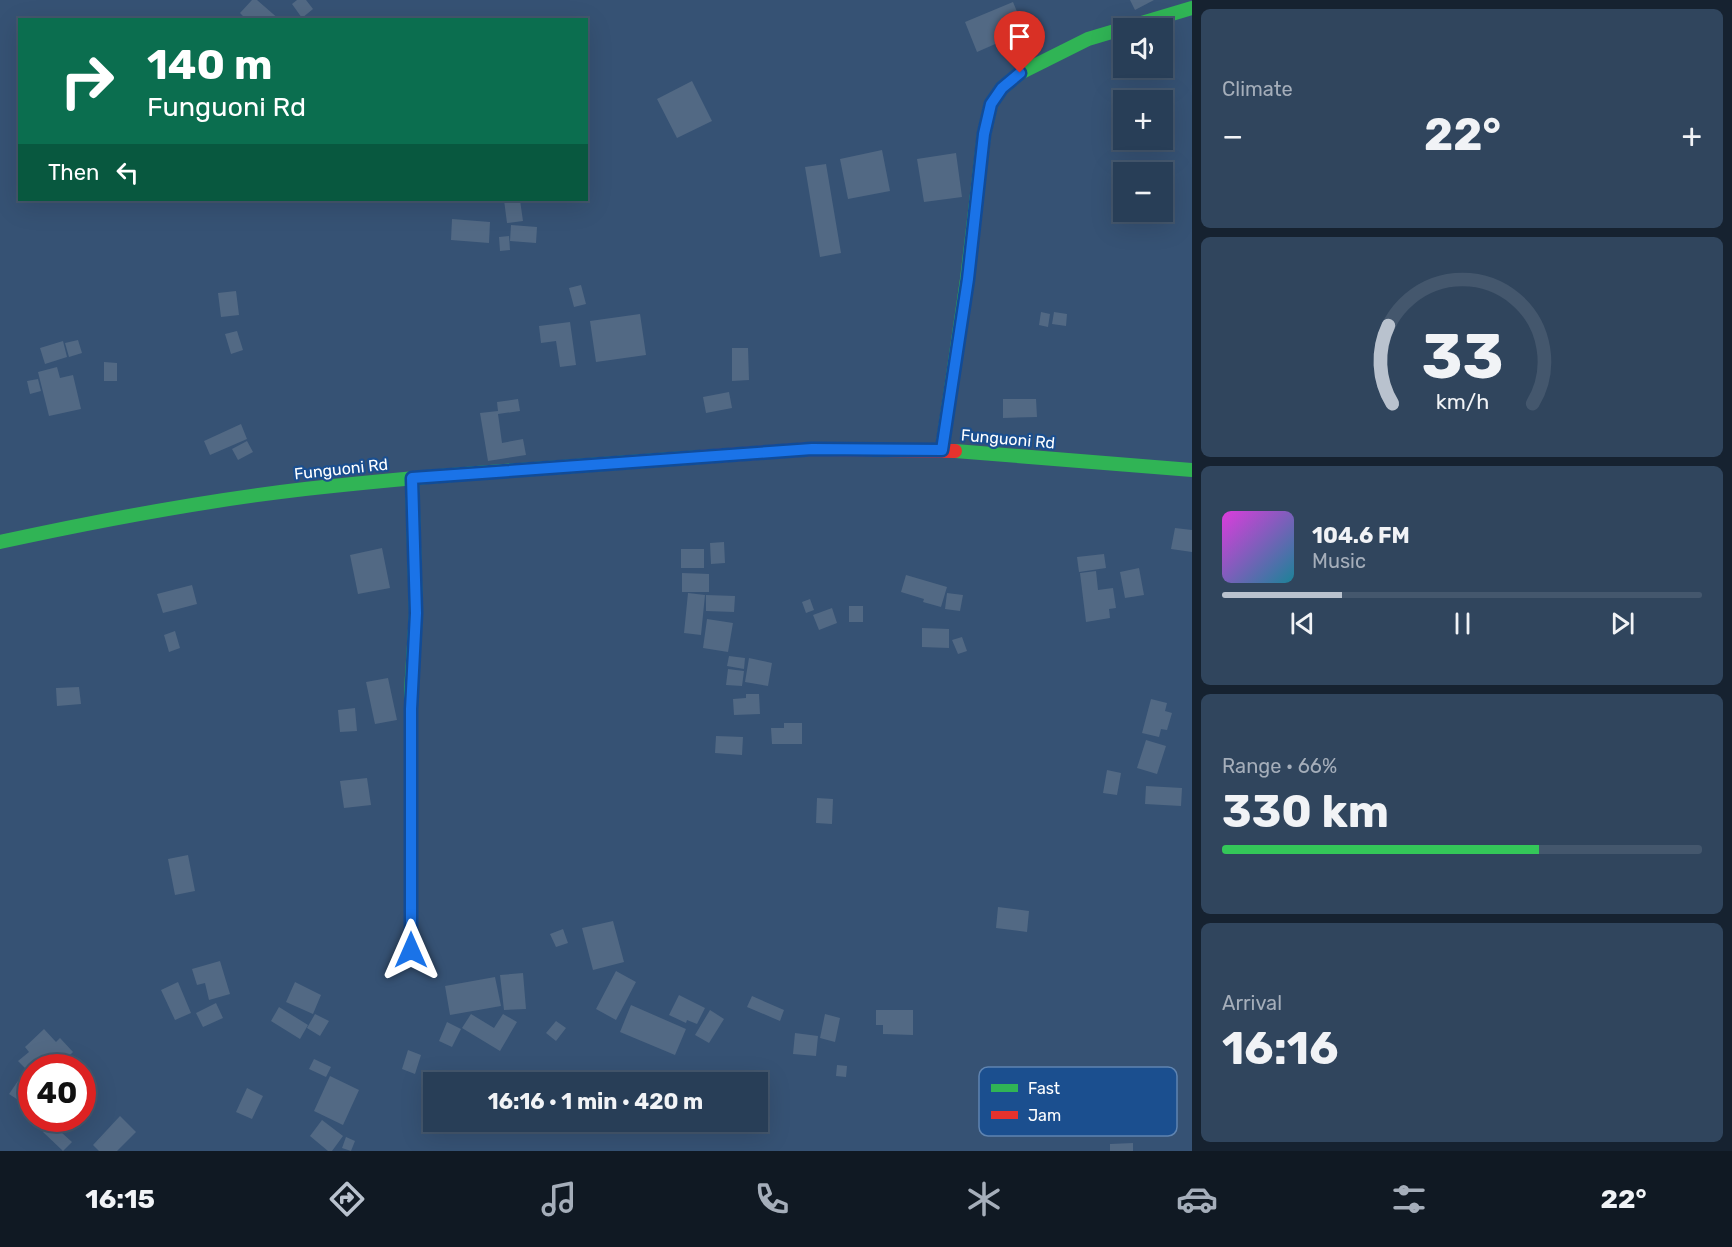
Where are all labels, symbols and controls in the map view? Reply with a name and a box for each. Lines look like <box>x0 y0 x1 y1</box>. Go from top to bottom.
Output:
pin <box>994 11 1045 73</box>
map controls <box>1113 18 1173 222</box>
button: sound <box>1113 18 1173 78</box>
icon: arrive <box>1003 20 1036 53</box>
text: 140 m <box>147 40 273 90</box>
icon: right <box>48 42 126 120</box>
text: Climate <box>1222 77 1293 101</box>
button: + <box>1113 90 1173 150</box>
text: Funguoni Rd <box>147 91 306 123</box>
text: 22° <box>1424 108 1501 161</box>
text: − <box>1222 116 1243 155</box>
text: + <box>1681 116 1702 155</box>
icon: left <box>111 156 144 189</box>
text: Then <box>48 159 99 186</box>
button: − <box>1113 162 1173 222</box>
text: 33 <box>1421 320 1503 394</box>
text: km/h <box>1435 390 1489 415</box>
street label: Funguoni Rd <box>960 425 1056 453</box>
street label: Funguoni Rd <box>293 455 389 483</box>
text: 104.6 FM <box>1312 522 1410 549</box>
text: Music <box>1312 549 1366 573</box>
icon: previous <box>1286 607 1319 640</box>
icon: pause <box>1446 607 1479 640</box>
icon: next <box>1606 607 1639 640</box>
text: Range · 66% <box>1222 754 1337 778</box>
text: 330 km <box>1222 785 1389 838</box>
position arrow <box>379 918 443 982</box>
text: Arrival <box>1222 991 1282 1015</box>
text: 16:16 <box>1222 1022 1338 1075</box>
speed limit sign: 40 <box>18 1054 96 1132</box>
legend <box>979 1067 1177 1136</box>
text: Fast <box>1028 1079 1060 1098</box>
text: 16:16 · 1 min · 420 m <box>488 1088 703 1115</box>
text: Jam <box>1028 1106 1061 1125</box>
icon: directions <box>326 1178 368 1220</box>
icon: music <box>538 1178 580 1220</box>
icon: phone <box>751 1178 793 1220</box>
icon: climate <box>963 1178 1005 1220</box>
icon: car <box>1176 1178 1218 1220</box>
icon: filters <box>1388 1178 1430 1220</box>
text: 16:15 <box>85 1183 155 1215</box>
text: 22° <box>1601 1183 1647 1215</box>

